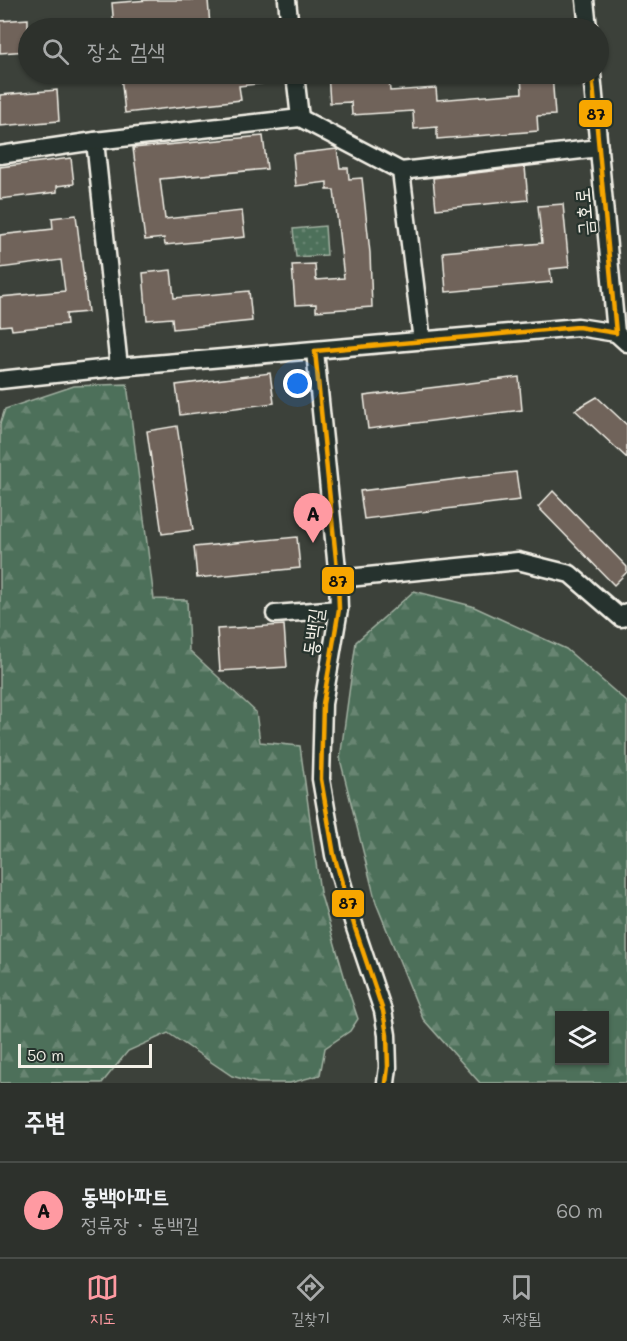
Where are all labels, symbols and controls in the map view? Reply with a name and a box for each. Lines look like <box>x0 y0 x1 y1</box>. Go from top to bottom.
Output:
search box <box>18 18 609 84</box>
icon: search <box>39 35 72 68</box>
text: 장소 검색 <box>87 36 165 65</box>
line badge: 87 <box>578 99 613 128</box>
text: 87 <box>587 103 605 124</box>
street label: 금호로 <box>568 187 598 237</box>
your location <box>283 369 312 398</box>
pin: A <box>294 494 332 543</box>
line badge: 87 <box>321 566 355 595</box>
text: 87 <box>329 570 347 591</box>
street label: 동백길 <box>296 606 328 658</box>
line badge: 87 <box>331 889 365 918</box>
text: 87 <box>339 892 357 913</box>
map controls <box>555 1011 609 1065</box>
button: layers <box>555 1011 609 1065</box>
scale bar <box>18 1041 152 1068</box>
text: 50 m <box>27 1044 64 1065</box>
text: 주변 <box>24 1104 66 1138</box>
text: 동백아파트 <box>81 1181 170 1210</box>
text: A <box>37 1197 50 1223</box>
text: 60 m <box>556 1197 603 1223</box>
text: 정류장 · 동백길 <box>81 1211 199 1237</box>
tab: 지도 <box>86 1271 119 1329</box>
tab: 길찾기 <box>291 1271 330 1329</box>
tab: 저장됨 <box>502 1271 541 1329</box>

